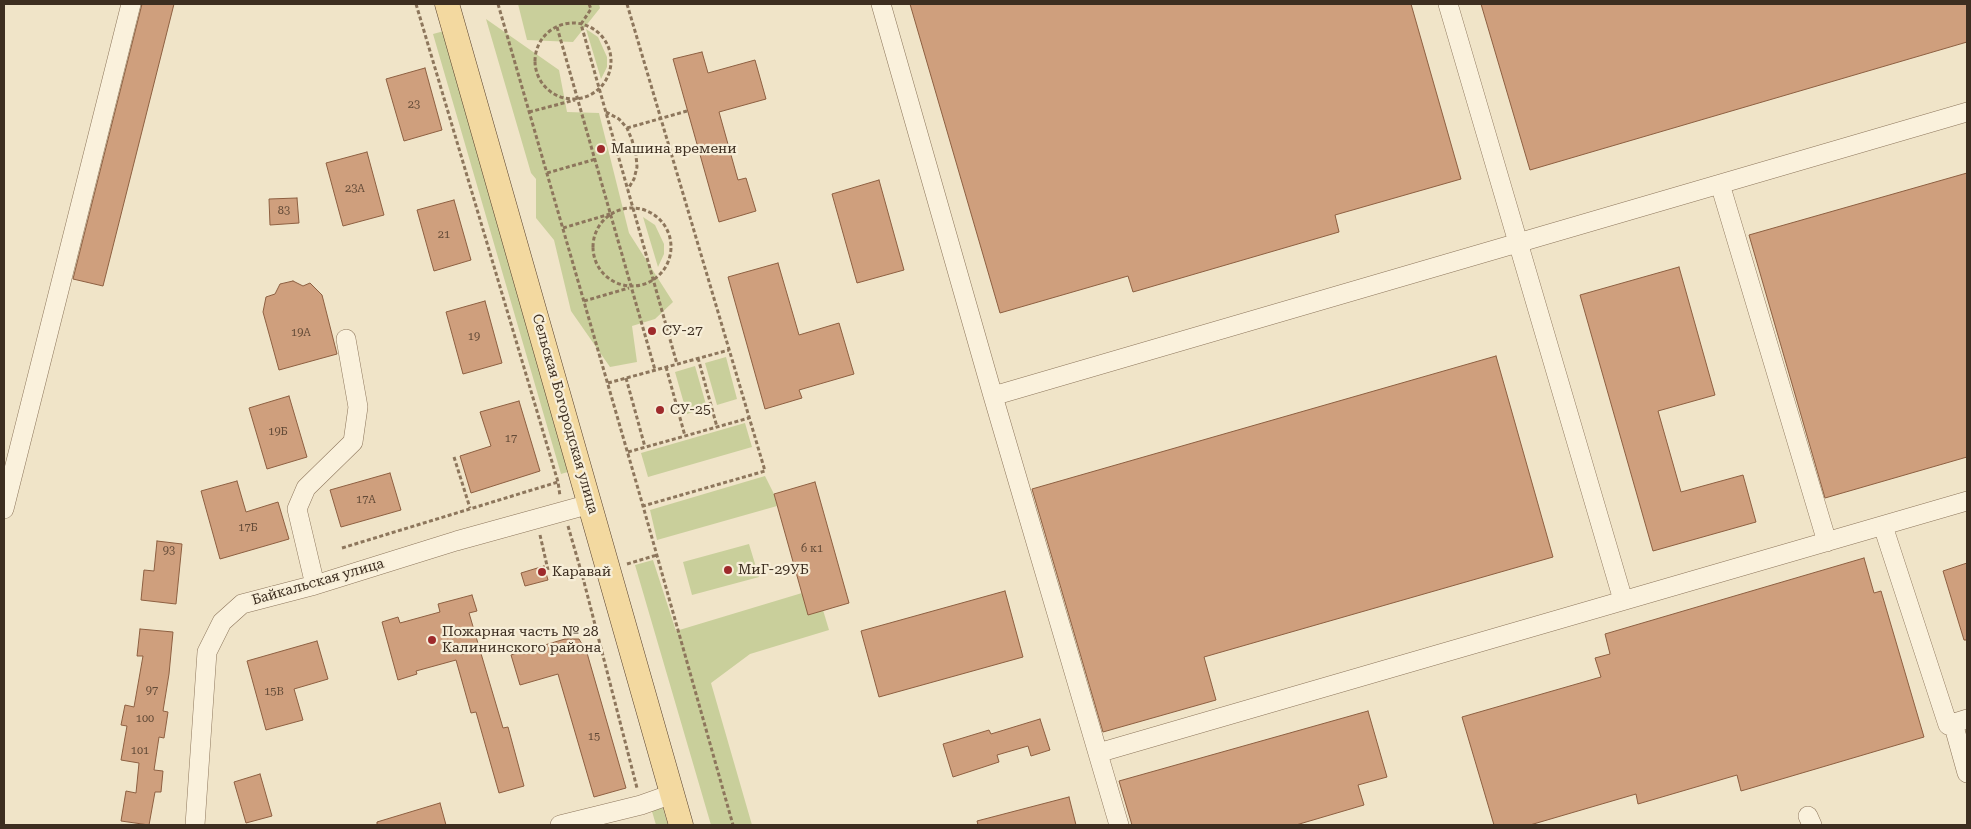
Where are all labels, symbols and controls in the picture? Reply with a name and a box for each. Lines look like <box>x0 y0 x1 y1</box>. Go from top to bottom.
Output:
house number: 23 <box>408 98 420 112</box>
place label: Машина времени <box>611 141 737 157</box>
marker: Машина времени <box>595 143 607 155</box>
house number: 23А <box>345 182 365 196</box>
house number: 83 <box>278 204 290 218</box>
house number: 21 <box>438 228 450 242</box>
street label: Сельская Богородская улица <box>528 312 602 516</box>
place label: СУ-27 <box>662 323 703 339</box>
marker: СУ-27 <box>646 325 658 337</box>
house number: 19А <box>291 326 311 340</box>
house number: 19 <box>468 330 480 344</box>
place label: СУ-25 <box>670 402 711 418</box>
marker: СУ-25 <box>654 404 666 416</box>
house number: 19Б <box>268 425 288 439</box>
house number: 17 <box>505 432 517 446</box>
house number: 17А <box>356 493 376 507</box>
house number: 17Б <box>238 521 258 535</box>
house number: 6 к1 <box>801 542 823 556</box>
house number: 93 <box>163 544 175 558</box>
street label: Байкальская улица <box>250 555 386 609</box>
place label: МиГ-29УБ <box>738 562 809 578</box>
place label: Каравай <box>552 564 611 580</box>
marker: МиГ-29УБ <box>722 564 734 576</box>
marker: Каравай <box>536 566 548 578</box>
place label: Пожарная часть № 28 Калининского района <box>442 624 601 656</box>
marker: Пожарная часть № 28 Калининского района <box>426 634 438 646</box>
house number: 97 <box>146 684 158 698</box>
house number: 15В <box>264 685 284 699</box>
house number: 100 <box>136 712 154 726</box>
house number: 15 <box>588 730 600 744</box>
house number: 101 <box>131 744 149 758</box>

